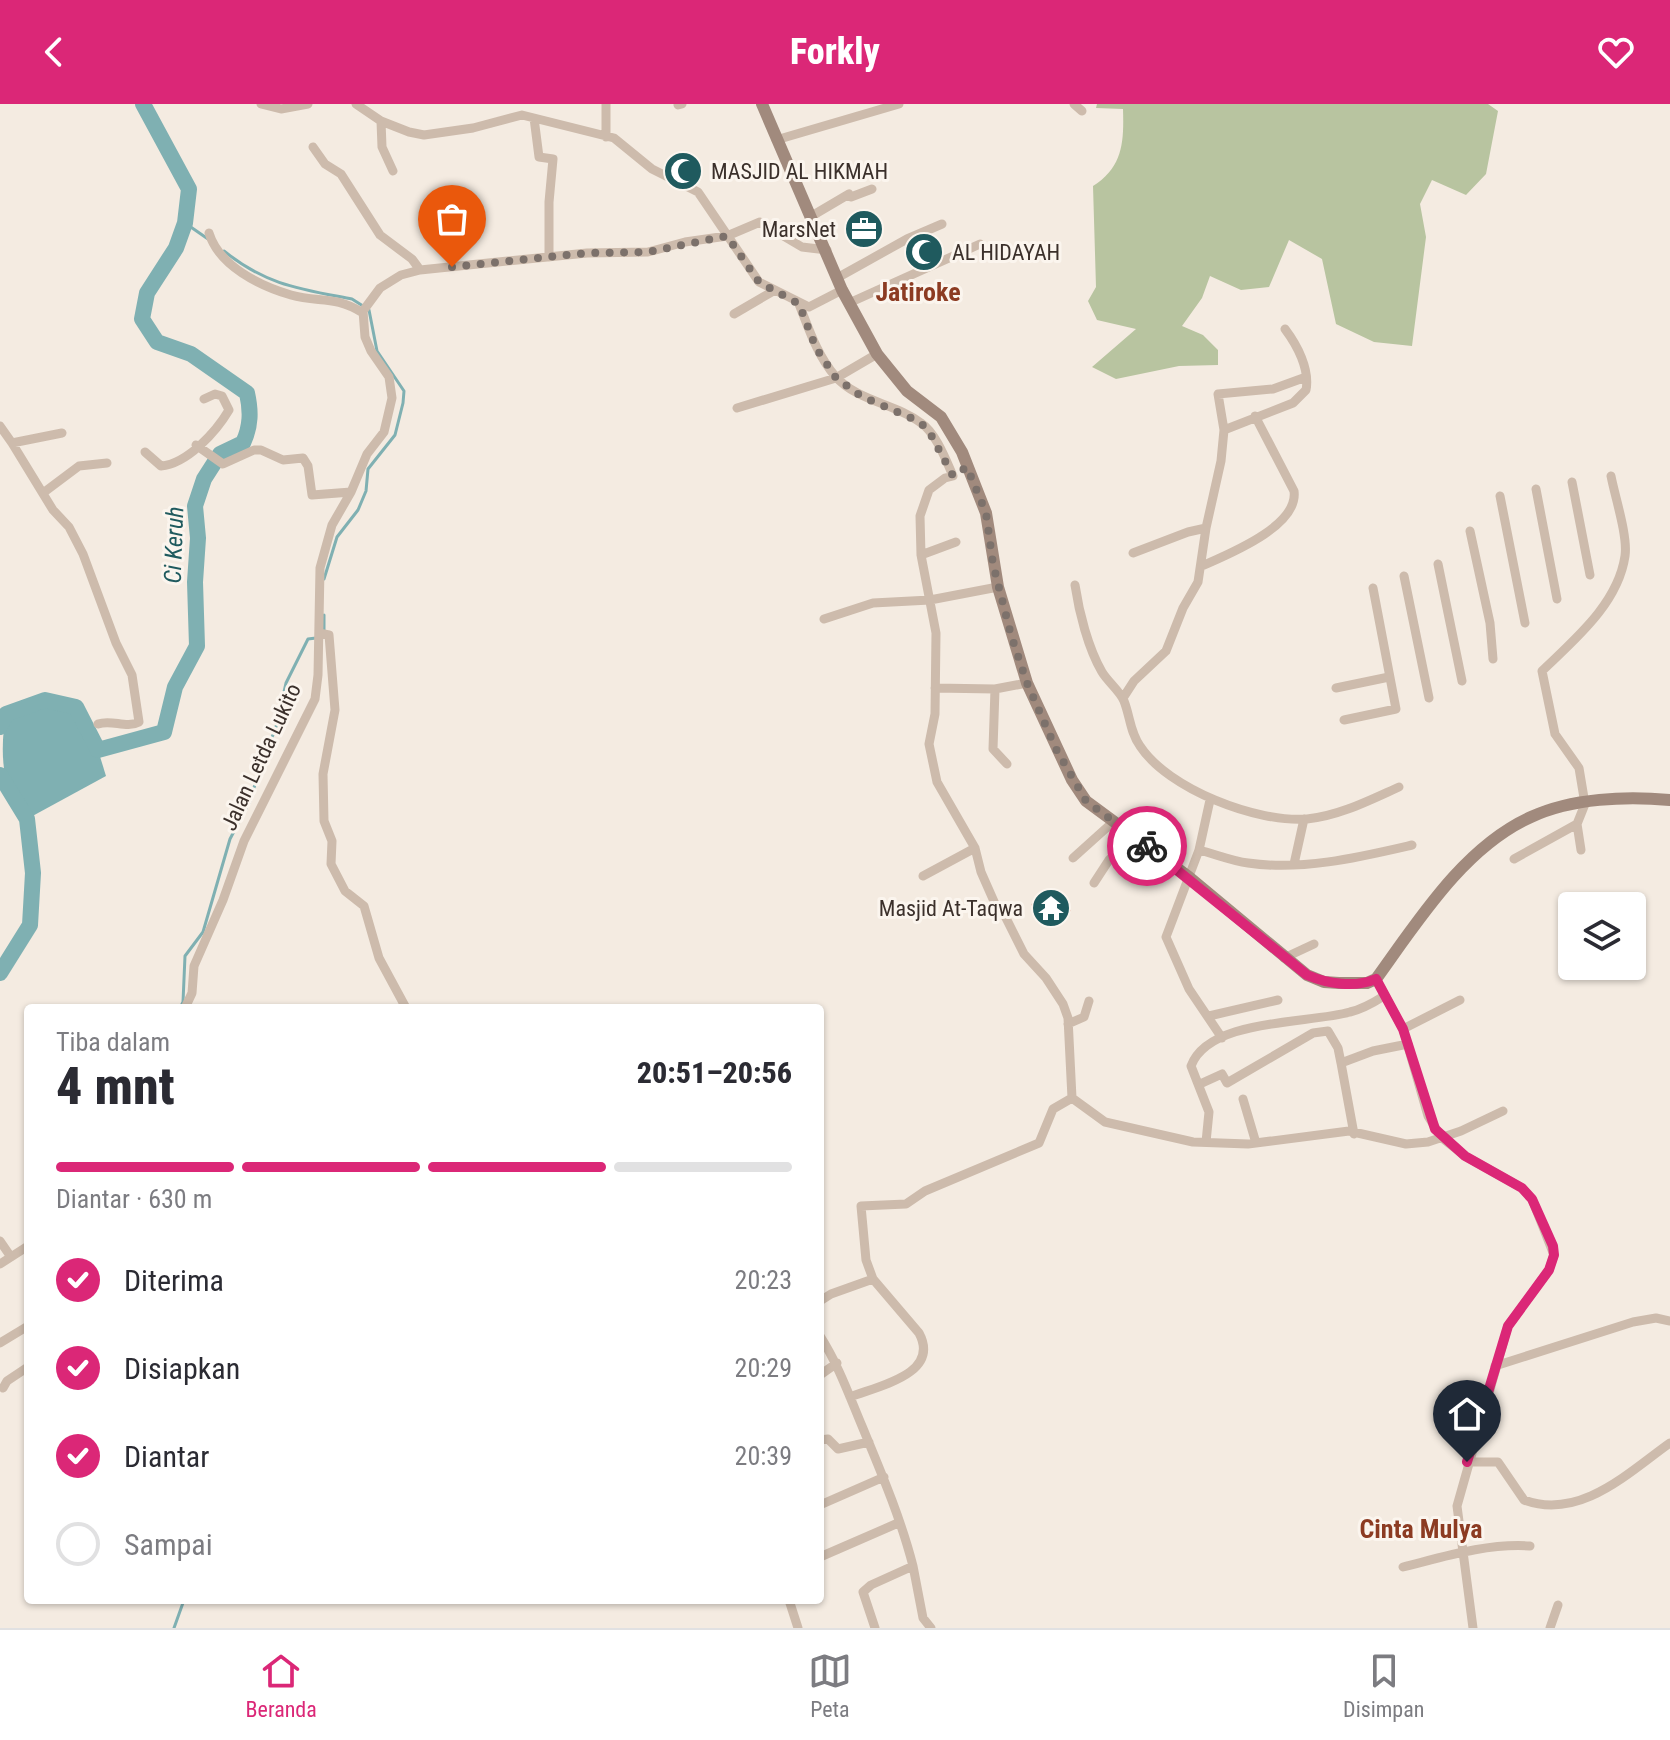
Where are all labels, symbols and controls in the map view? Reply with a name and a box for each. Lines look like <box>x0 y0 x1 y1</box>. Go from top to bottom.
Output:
icon: back <box>32 30 76 74</box>
icon: heart <box>1594 30 1638 74</box>
text: Forkly <box>790 31 880 73</box>
mosque icon: MASJID AL HIKMAH <box>662 150 704 192</box>
place label: MASJID AL HIKMAH <box>711 159 888 184</box>
pin <box>418 185 486 267</box>
icon: bag <box>430 197 474 241</box>
office icon: MarsNet <box>843 208 885 250</box>
place label: MarsNet <box>762 217 836 242</box>
mosque icon: AL HIDAYAH <box>903 231 945 273</box>
place label: AL HIDAYAH <box>952 240 1060 265</box>
district label: Jatiroke <box>875 277 961 307</box>
water label: Ci Keruh <box>159 506 189 584</box>
street label: Jalan Letda Lukito <box>216 680 306 834</box>
courier <box>1107 806 1187 886</box>
icon: bike <box>1125 824 1169 868</box>
temple icon: Masjid At-Taqwa <box>1030 887 1072 929</box>
map controls <box>1558 892 1646 980</box>
button: layers <box>1558 892 1646 980</box>
place label: Masjid At-Taqwa <box>879 896 1023 921</box>
text: Tiba dalam <box>56 1027 170 1057</box>
text: 20:51–20:56 <box>637 1055 792 1090</box>
text: 4 mnt <box>56 1056 175 1117</box>
text: Diantar · 630 m <box>56 1184 212 1214</box>
icon: check <box>56 1258 100 1302</box>
text: Diterima <box>124 1263 224 1298</box>
text: 20:23 <box>735 1265 792 1295</box>
icon: check <box>56 1346 100 1390</box>
text: Disiapkan <box>124 1351 240 1386</box>
text: 20:29 <box>735 1353 792 1383</box>
pin <box>1433 1380 1501 1462</box>
icon: home <box>1445 1392 1489 1436</box>
icon: check <box>56 1434 100 1478</box>
text: Diantar <box>124 1439 209 1474</box>
text: 20:39 <box>735 1441 792 1471</box>
district label: Cinta Mulya <box>1359 1514 1483 1544</box>
text: Sampai <box>124 1527 213 1562</box>
tab: Beranda <box>246 1649 317 1722</box>
tab: Peta <box>808 1649 852 1722</box>
tab: Disimpan <box>1343 1649 1424 1722</box>

